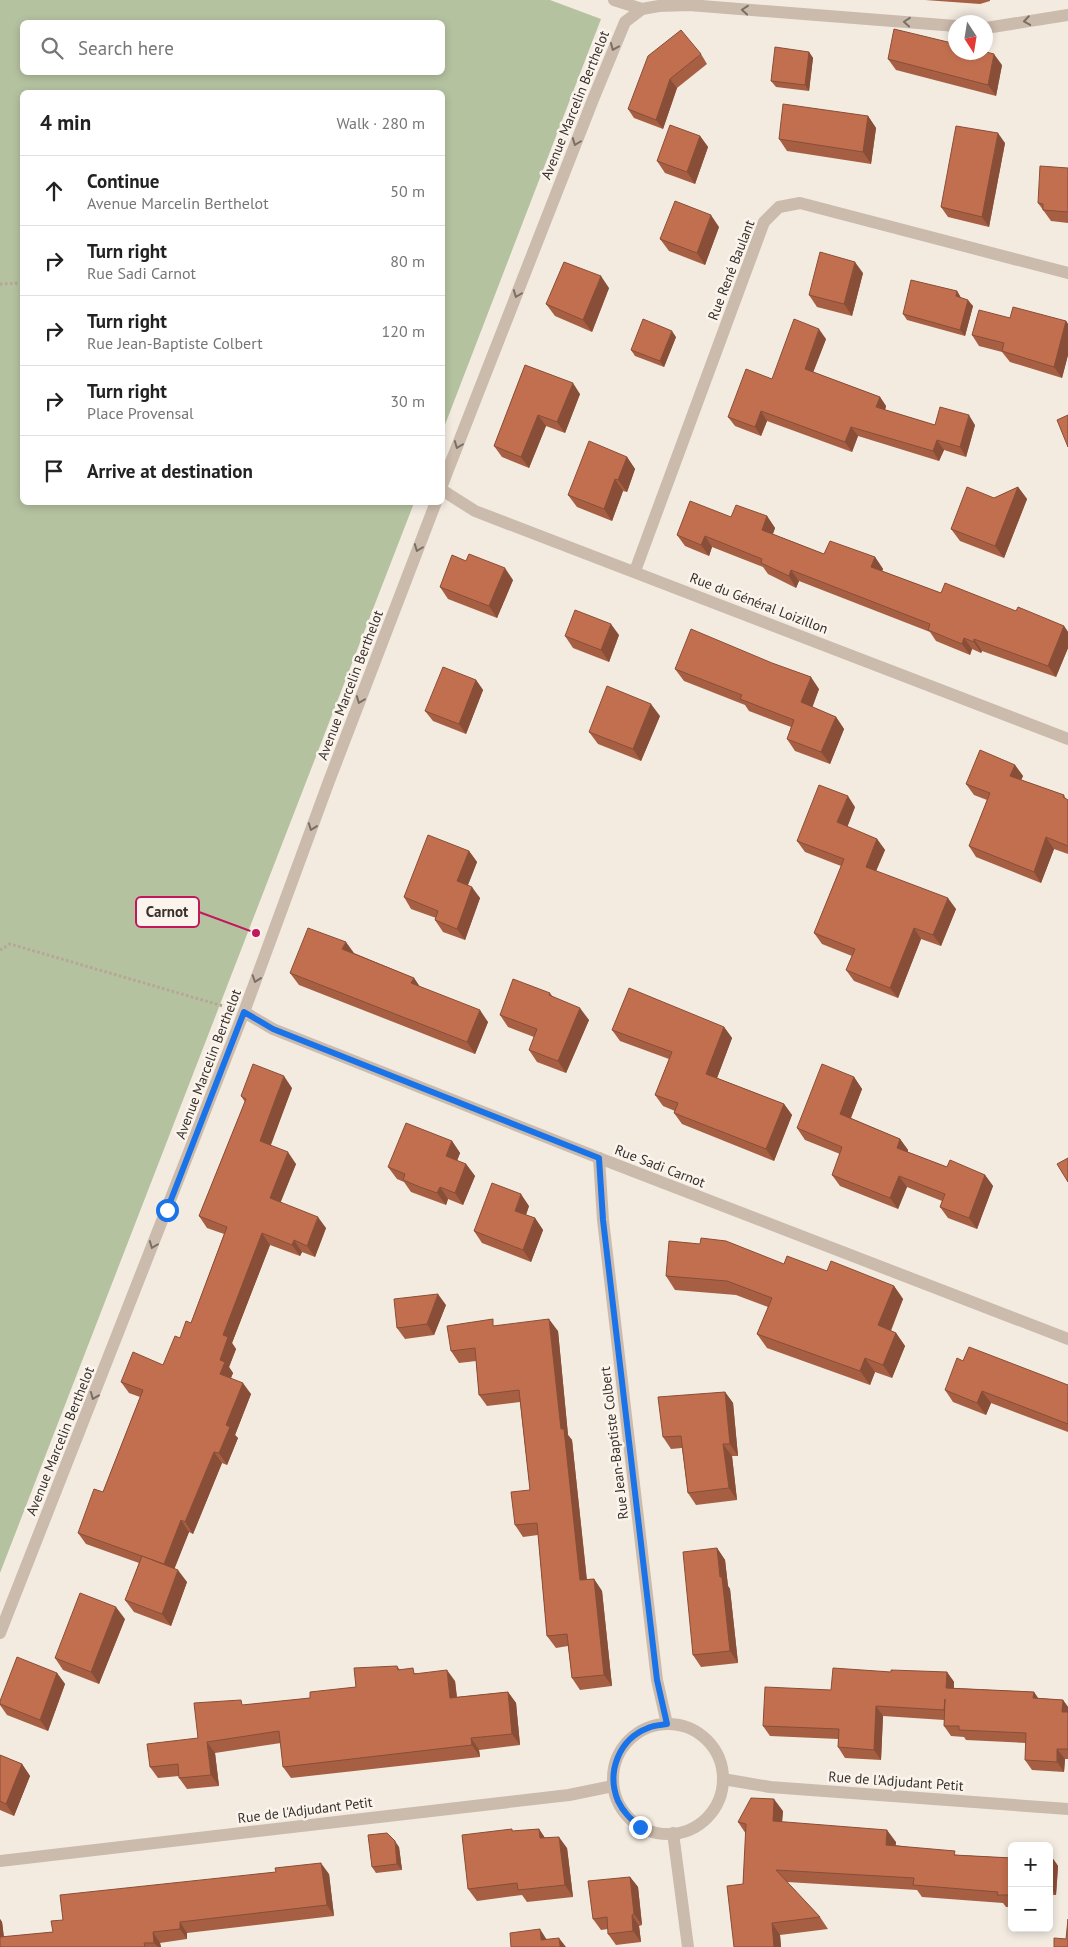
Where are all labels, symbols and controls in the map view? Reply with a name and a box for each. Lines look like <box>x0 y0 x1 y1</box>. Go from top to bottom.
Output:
one-way arrow <box>741 4 749 15</box>
north arrow <box>948 15 993 60</box>
one-way arrow <box>1022 16 1031 26</box>
one-way arrow <box>903 17 911 28</box>
search box <box>20 20 445 75</box>
street label: Avenue Marcelin Berthelot <box>537 28 613 182</box>
icon: search <box>38 34 66 62</box>
text: Search here <box>78 36 174 60</box>
one-way arrow <box>609 42 620 51</box>
text: 4 min <box>40 109 91 136</box>
text: Walk · 280 m <box>336 113 425 133</box>
one-way arrow <box>572 137 582 146</box>
text: Continue <box>87 169 159 193</box>
icon: ahead <box>40 177 68 205</box>
text: 50 m <box>390 181 425 201</box>
text: Avenue Marcelin Berthelot <box>87 193 269 213</box>
street label: Rue René Baulant <box>704 217 758 323</box>
text: Turn right <box>87 239 167 263</box>
icon: right <box>40 247 68 275</box>
text: 80 m <box>390 251 425 271</box>
text: Rue Sadi Carnot <box>87 263 196 283</box>
one-way arrow <box>513 289 523 298</box>
text: Turn right <box>87 309 167 333</box>
icon: right <box>40 317 68 345</box>
text: 120 m <box>382 321 425 341</box>
text: Rue Jean-Baptiste Colbert <box>87 333 263 353</box>
text: Turn right <box>87 379 167 403</box>
icon: right <box>40 387 68 415</box>
text: 30 m <box>390 391 425 411</box>
text: Place Provensal <box>87 403 194 423</box>
one-way arrow <box>454 440 464 449</box>
icon: arrive <box>40 457 68 485</box>
text: Arrive at destination <box>87 459 253 483</box>
one-way arrow <box>414 543 425 552</box>
street label: Rue du Général Loizillon <box>687 568 831 638</box>
street label: Avenue Marcelin Berthelot <box>313 607 387 762</box>
one-way arrow <box>356 695 366 704</box>
one-way arrow <box>308 822 318 830</box>
callout: Carnot <box>136 897 199 927</box>
text: Carnot <box>146 902 189 921</box>
one-way arrow <box>252 974 262 983</box>
street label: Avenue Marcelin Berthelot <box>171 986 245 1141</box>
street label: Rue Sadi Carnot <box>612 1141 708 1192</box>
route start <box>156 1199 179 1222</box>
one-way arrow <box>149 1240 159 1249</box>
street label: Avenue Marcelin Berthelot <box>22 1364 98 1518</box>
street label: Rue Jean-Baptiste Colbert <box>596 1365 632 1520</box>
one-way arrow <box>90 1391 100 1400</box>
street label: Rue de l'Adjudant Petit <box>828 1767 965 1795</box>
street label: Rue de l'Adjudant Petit <box>237 1793 374 1827</box>
route end <box>629 1816 652 1839</box>
map controls <box>1008 1842 1053 1932</box>
button: + <box>1008 1842 1053 1887</box>
button: − <box>1008 1887 1053 1932</box>

